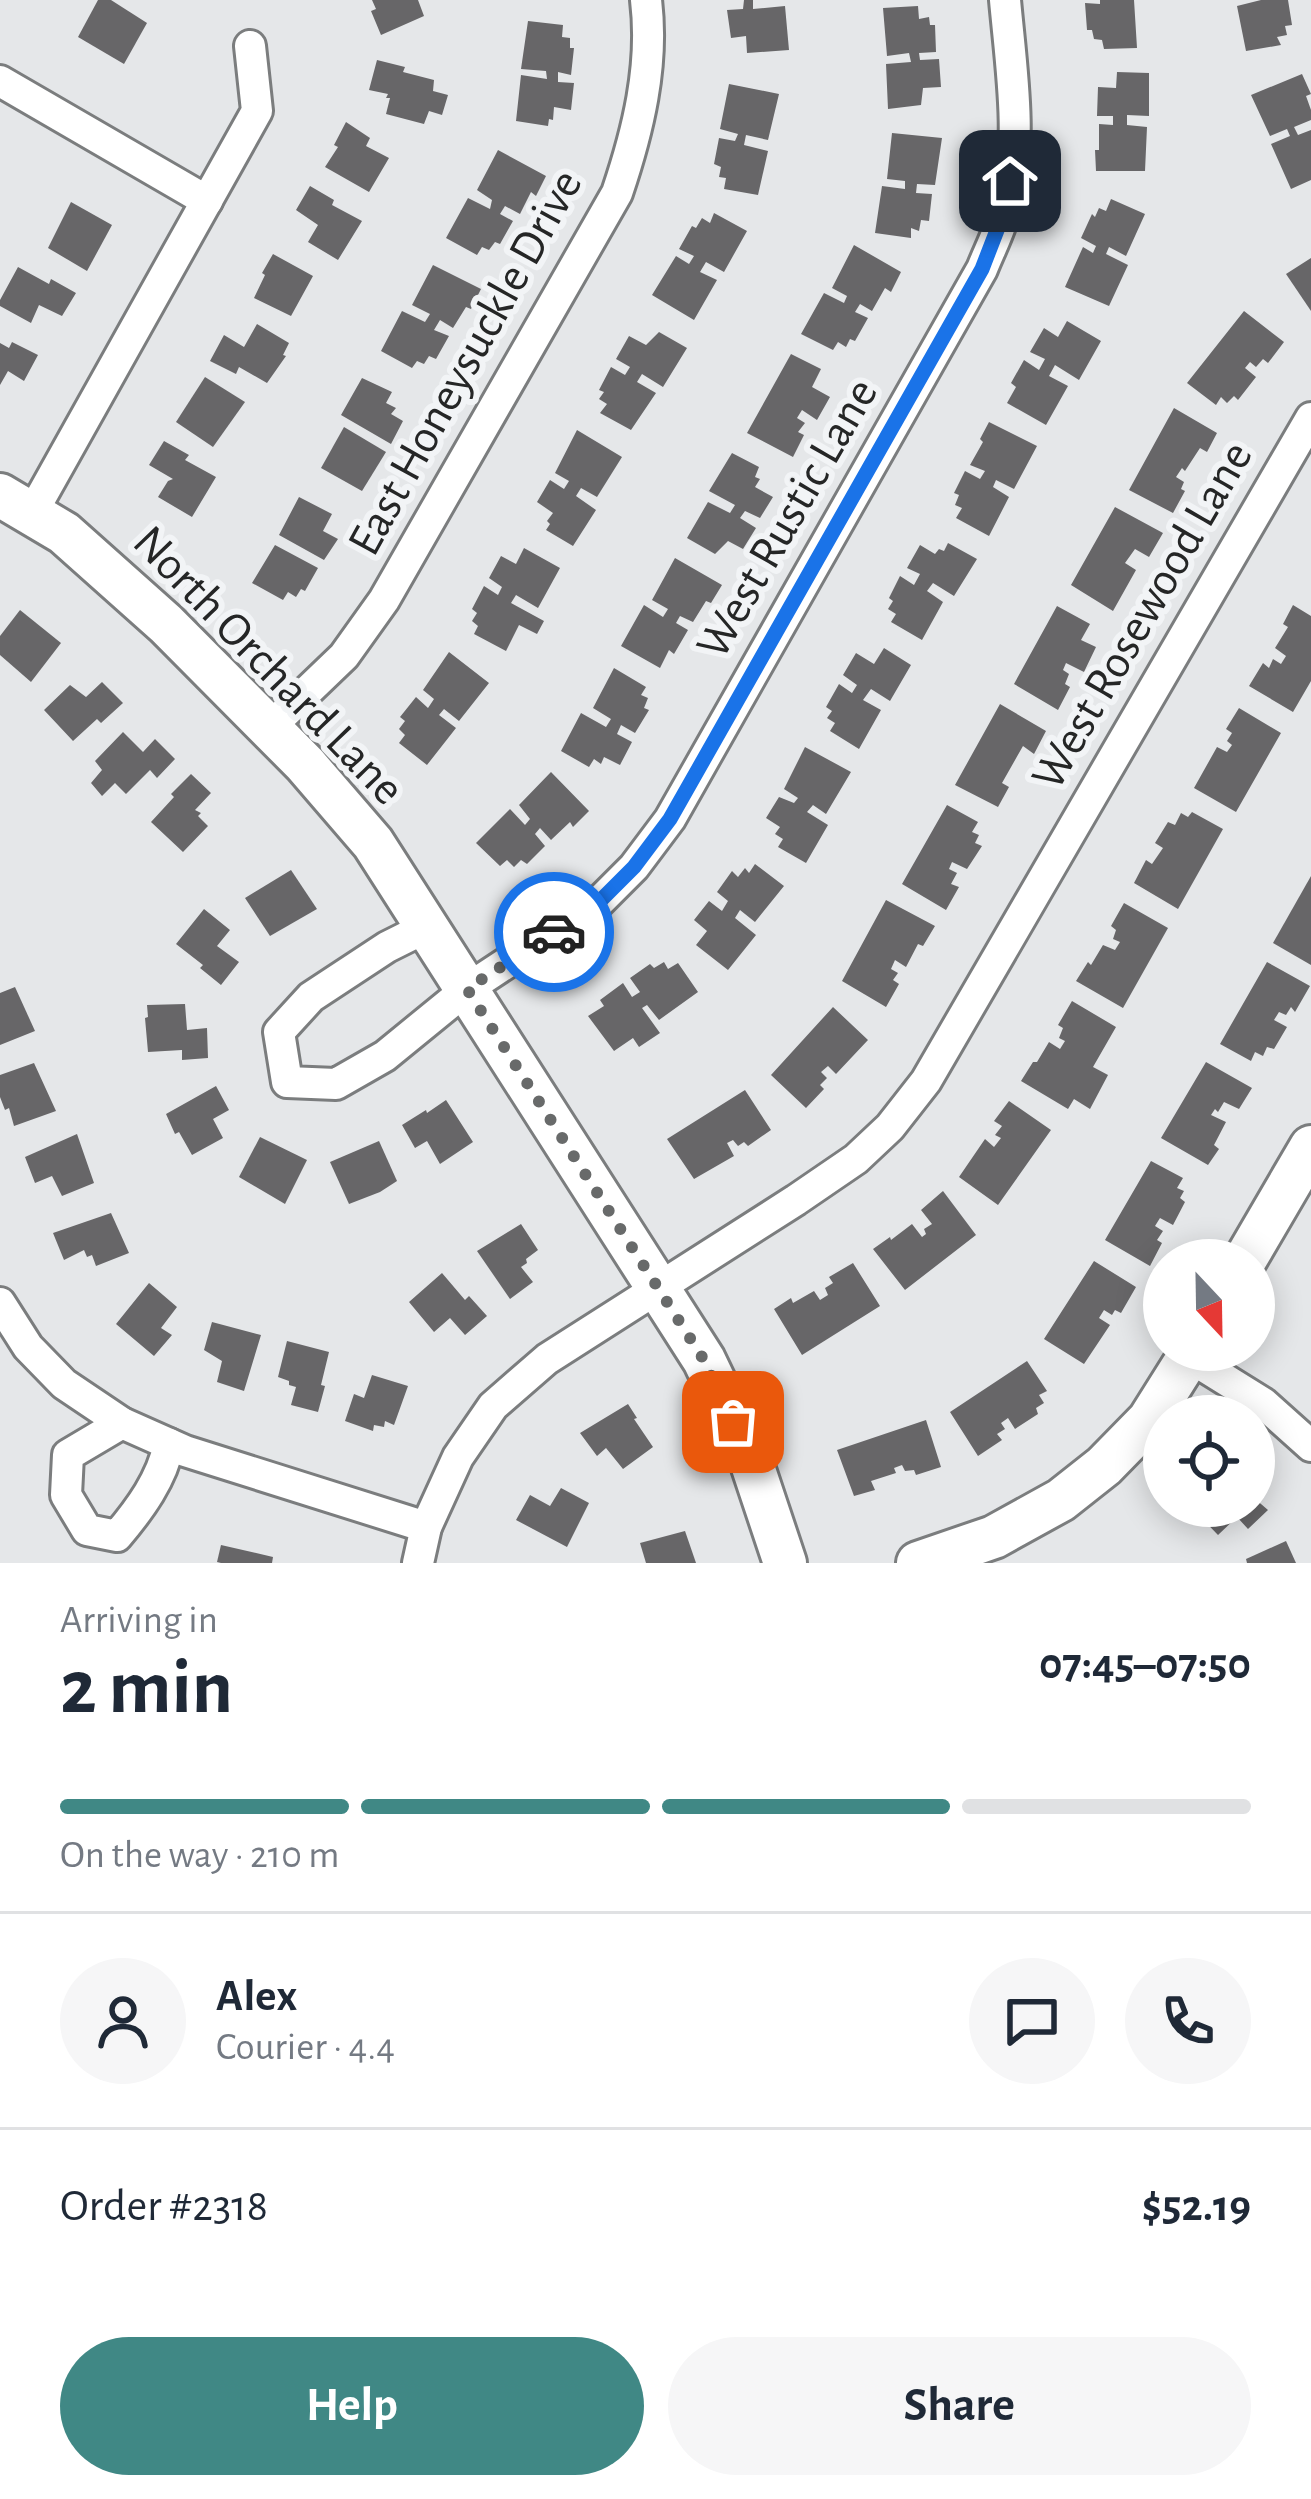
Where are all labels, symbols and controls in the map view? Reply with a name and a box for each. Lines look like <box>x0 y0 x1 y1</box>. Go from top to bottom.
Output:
pin <box>959 130 1061 232</box>
icon: home <box>977 148 1043 214</box>
street label: East Honeysuckle Drive <box>340 162 592 564</box>
street label: West Rustic Lane <box>689 371 887 667</box>
street label: West Rosewood Lane <box>1024 434 1262 798</box>
street label: North Orchard Lane <box>123 518 413 814</box>
courier <box>494 872 614 992</box>
icon: car <box>521 899 587 965</box>
north arrow <box>1143 1239 1275 1371</box>
map controls <box>1143 1239 1275 1527</box>
pin <box>682 1371 784 1473</box>
icon: bag <box>700 1389 766 1455</box>
button: locate <box>1143 1395 1275 1527</box>
text: Arriving in <box>60 1601 218 1640</box>
text: 07:45–07:50 <box>1039 1642 1251 1687</box>
text: 2 min <box>60 1650 233 1728</box>
text: On the way · 210 m <box>60 1836 339 1875</box>
button: person <box>60 1958 186 2084</box>
button: chat <box>969 1958 1095 2084</box>
button: phone <box>1125 1958 1251 2084</box>
text: Alex <box>216 1974 297 2019</box>
text: Courier · 4.4 <box>216 2028 395 2067</box>
text: Order #2318 <box>60 2184 268 2229</box>
text: $52.19 <box>1142 2184 1251 2229</box>
button: Help <box>60 2337 644 2475</box>
button: Share <box>668 2337 1251 2475</box>

